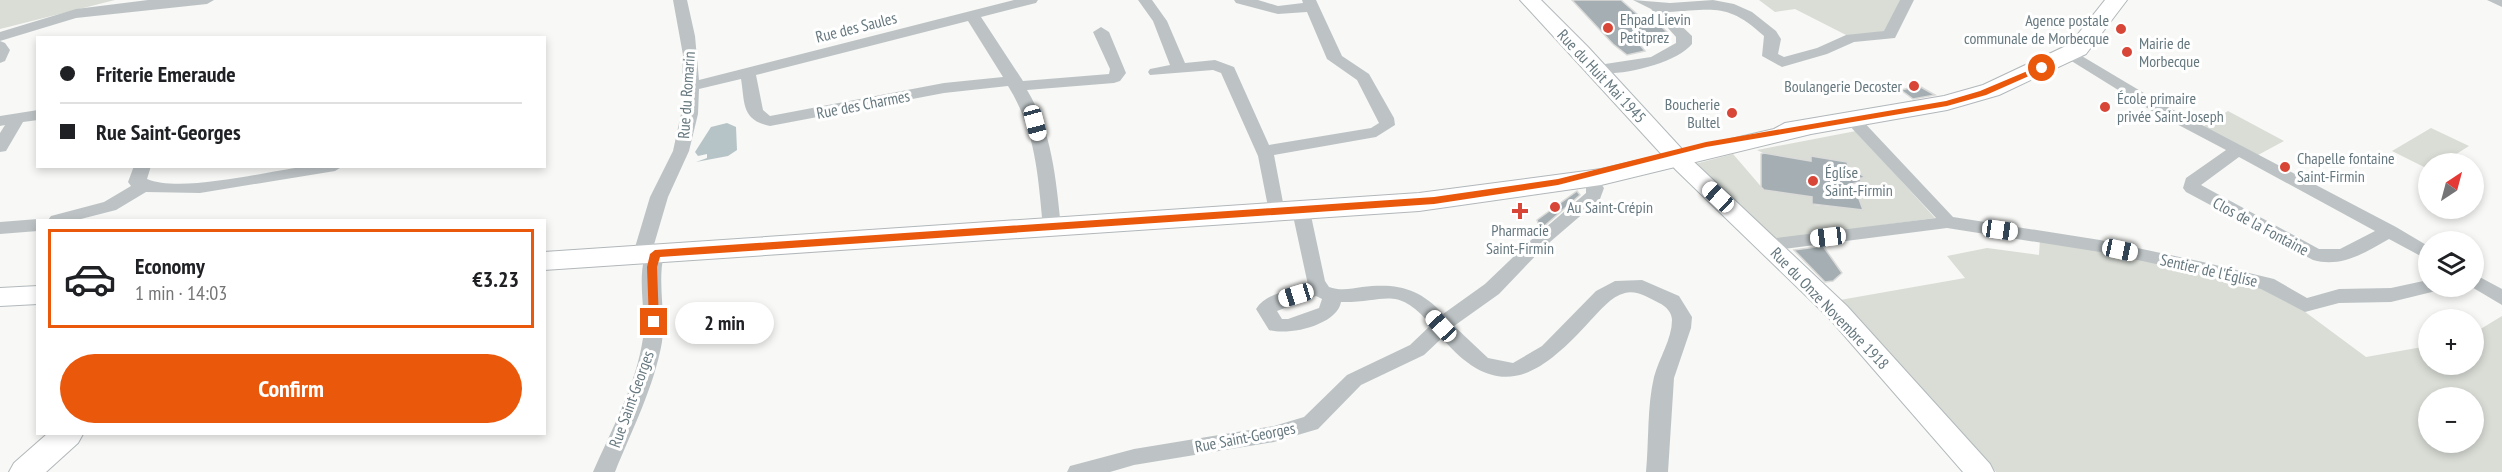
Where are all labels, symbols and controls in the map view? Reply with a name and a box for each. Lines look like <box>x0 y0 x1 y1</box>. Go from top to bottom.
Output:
street label: Rue des Saules <box>813 7 899 47</box>
place label: Ehpad Lievin Petitprez <box>1620 9 1691 47</box>
place label: Agence postale communale de Morbecque <box>1964 10 2109 48</box>
marker: Ehpad Lievin Petitprez <box>1601 21 1615 35</box>
marker: Agence postale communale de Morbecque <box>2114 22 2128 36</box>
street label: Rue du Huit Mai 1945 <box>1553 25 1651 127</box>
place label: Mairie de Morbecque <box>2139 33 2200 71</box>
marker: Mairie de Morbecque <box>2120 45 2134 59</box>
street label: Rue du Romarin <box>673 51 699 139</box>
route start <box>2028 54 2055 81</box>
text: Friterie Emeraude <box>96 60 236 88</box>
place label: Boulangerie Decoster <box>1784 76 1903 96</box>
marker: Boulangerie Decoster <box>1907 79 1921 93</box>
street label: Rue des Charmes <box>815 85 911 123</box>
place label: École primaire privée Saint-Joseph <box>2117 88 2224 126</box>
place label: Boucherie Bultel <box>1665 94 1720 132</box>
marker: École primaire privée Saint-Joseph <box>2098 100 2112 114</box>
car <box>1022 103 1048 143</box>
marker: Boucherie Bultel <box>1725 106 1739 120</box>
text: Rue Saint-Georges <box>96 118 241 146</box>
place label: Chapelle fontaine Saint-Firmin <box>2297 148 2395 186</box>
north arrow <box>2418 153 2484 219</box>
map controls <box>2418 153 2484 453</box>
marker: Chapelle fontaine Saint-Firmin <box>2278 160 2292 174</box>
place label: Église Saint-Firmin <box>1825 162 1893 200</box>
marker: Église Saint-Firmin <box>1806 174 1820 188</box>
car <box>1699 178 1737 216</box>
street label: Clos de la Fontaine <box>2210 192 2312 260</box>
place label: Au Saint-Crépin <box>1567 197 1653 217</box>
marker: Au Saint-Crépin <box>1548 200 1562 214</box>
marker: Pharmacie Saint-Firmin <box>1513 204 1527 218</box>
car <box>1981 219 2019 241</box>
place label: Pharmacie Saint-Firmin <box>1486 220 1554 258</box>
car <box>1809 226 1847 248</box>
button: layers <box>2418 231 2484 297</box>
car <box>2101 237 2139 263</box>
street label: Rue du Onze Novembre 1918 <box>1767 243 1893 373</box>
street label: Sentier de l'Église <box>2158 249 2260 291</box>
icon: car <box>63 252 117 306</box>
text: Economy <box>135 252 205 280</box>
text: €3.23 <box>472 265 519 293</box>
text: 1 min · 14:03 <box>135 280 227 306</box>
car <box>1276 281 1316 309</box>
callout: 2 min <box>675 301 774 343</box>
car <box>1422 307 1460 345</box>
route end <box>640 308 667 335</box>
button: + <box>2418 309 2484 375</box>
text: 2 min <box>704 310 745 336</box>
street label: Rue Saint-Georges <box>604 348 658 450</box>
button: Confirm <box>60 354 522 423</box>
button: − <box>2418 387 2484 453</box>
street label: Rue Saint-Georges <box>1193 417 1297 457</box>

